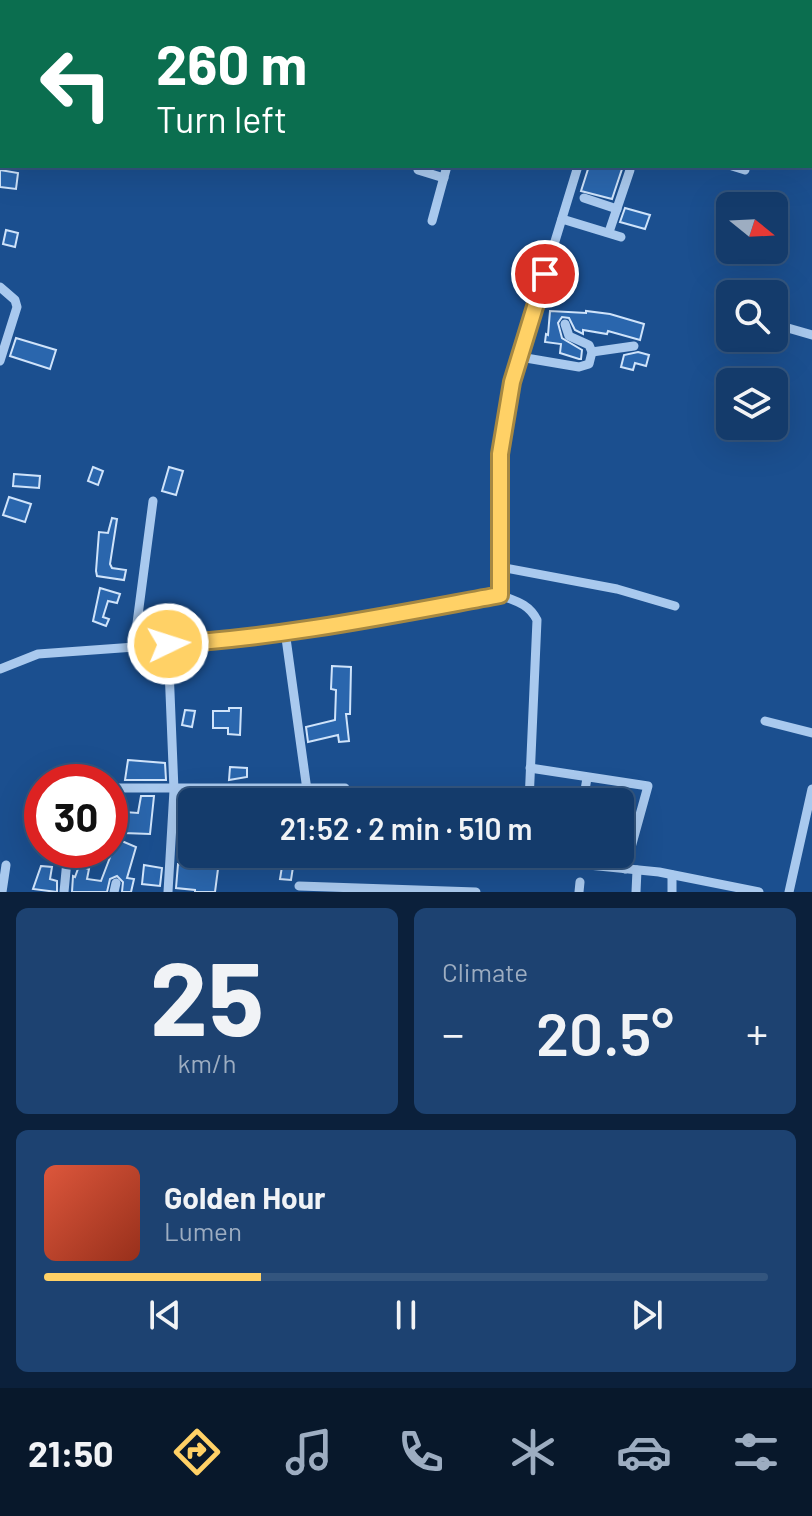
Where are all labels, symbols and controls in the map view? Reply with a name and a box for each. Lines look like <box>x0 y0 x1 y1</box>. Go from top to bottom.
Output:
text: 260 m <box>156 29 307 96</box>
icon: left <box>24 32 128 136</box>
text: Turn left <box>156 97 287 140</box>
north arrow <box>716 192 788 264</box>
map controls <box>716 192 788 440</box>
pin <box>511 240 579 308</box>
icon: arrive <box>523 252 567 296</box>
button: search <box>716 280 788 352</box>
button: layers <box>716 368 788 440</box>
position arrow <box>126 602 210 686</box>
speed limit sign: 30 <box>24 764 128 868</box>
text: 21:52 · 2 min · 510 m <box>280 810 532 846</box>
text: 25 <box>150 932 264 1057</box>
text: Climate <box>442 956 528 987</box>
text: 20.5° <box>536 996 674 1068</box>
text: − <box>442 1006 464 1059</box>
text: + <box>746 1006 768 1059</box>
text: km/h <box>178 1047 236 1078</box>
text: Golden Hour <box>164 1179 326 1215</box>
text: Lumen <box>164 1215 242 1246</box>
icon: previous <box>143 1293 187 1337</box>
icon: pause <box>384 1293 428 1337</box>
icon: next <box>625 1293 669 1337</box>
icon: directions <box>169 1424 225 1480</box>
icon: music <box>281 1424 337 1480</box>
icon: phone <box>393 1424 449 1480</box>
icon: climate <box>505 1424 561 1480</box>
icon: car <box>616 1424 672 1480</box>
icon: filters <box>728 1424 784 1480</box>
text: 21:50 <box>28 1431 114 1474</box>

